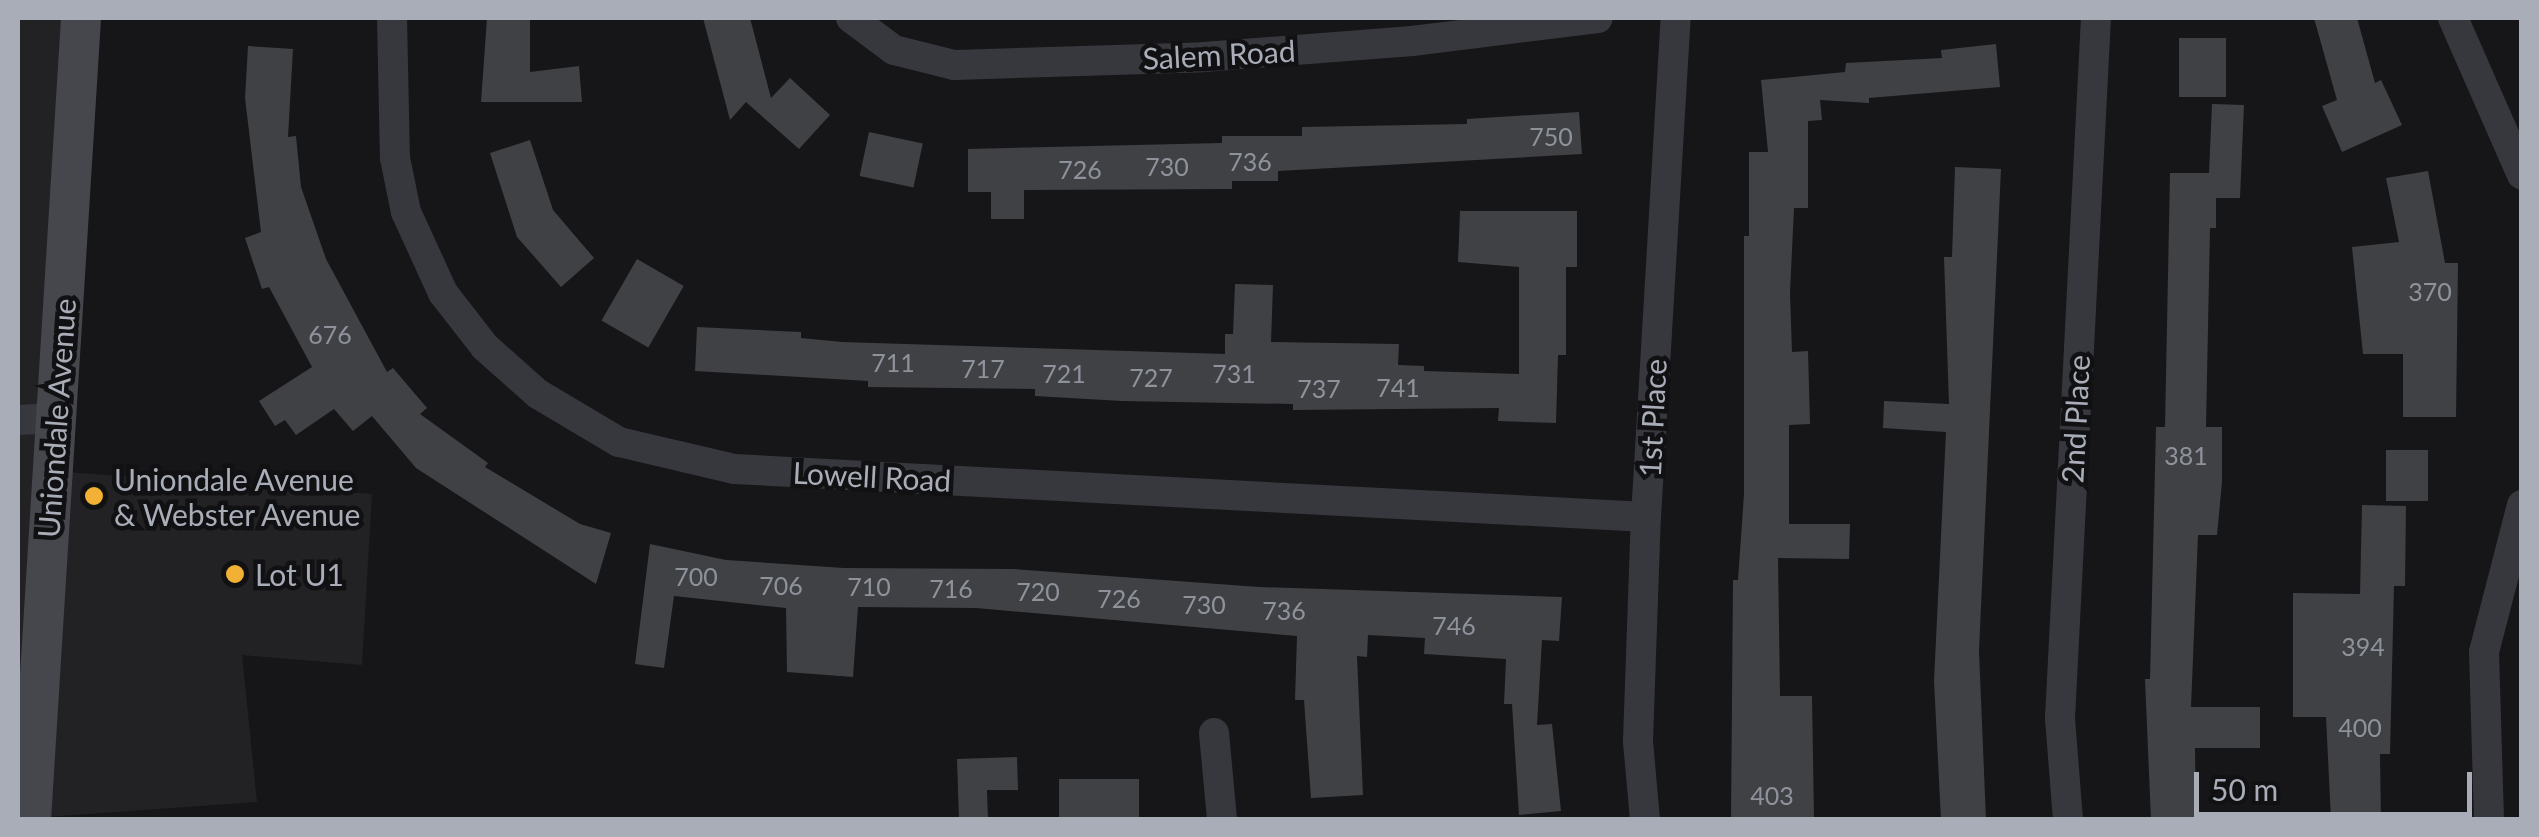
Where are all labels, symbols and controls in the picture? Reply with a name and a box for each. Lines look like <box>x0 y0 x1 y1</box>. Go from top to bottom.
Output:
street label: Salem Road <box>1142 32 1296 76</box>
house number: 750 <box>1529 121 1573 151</box>
house number: 736 <box>1228 146 1272 176</box>
house number: 730 <box>1145 151 1189 181</box>
house number: 726 <box>1058 154 1102 184</box>
house number: 370 <box>2408 276 2452 306</box>
street label: Uniondale Avenue <box>30 297 82 539</box>
house number: 676 <box>308 319 352 349</box>
house number: 711 <box>871 347 915 377</box>
house number: 717 <box>961 353 1005 383</box>
street label: 2nd Place <box>2054 354 2096 484</box>
house number: 721 <box>1042 358 1086 388</box>
house number: 731 <box>1212 358 1256 388</box>
street label: 1st Place <box>1631 358 1673 478</box>
house number: 727 <box>1129 362 1173 392</box>
house number: 741 <box>1376 372 1420 402</box>
house number: 737 <box>1297 373 1341 403</box>
house number: 381 <box>2164 440 2208 470</box>
street label: Lowell Road <box>792 454 952 498</box>
place label: Uniondale Avenue & Webster Avenue <box>114 461 362 532</box>
marker: Uniondale Avenue & Webster Avenue <box>83 485 105 507</box>
place label: Lot U1 <box>255 556 344 592</box>
house number: 700 <box>674 561 718 591</box>
marker: Lot U1 <box>224 563 246 585</box>
house number: 706 <box>759 570 803 600</box>
house number: 710 <box>847 571 891 601</box>
house number: 716 <box>929 573 973 603</box>
house number: 720 <box>1016 576 1060 606</box>
house number: 726 <box>1097 583 1141 613</box>
house number: 730 <box>1182 589 1226 619</box>
house number: 736 <box>1262 595 1306 625</box>
house number: 746 <box>1432 610 1476 640</box>
house number: 394 <box>2341 631 2385 661</box>
house number: 400 <box>2338 712 2382 742</box>
scale bar <box>2199 752 2476 814</box>
text: 50 m <box>2211 771 2278 807</box>
house number: 403 <box>1750 780 1794 810</box>

